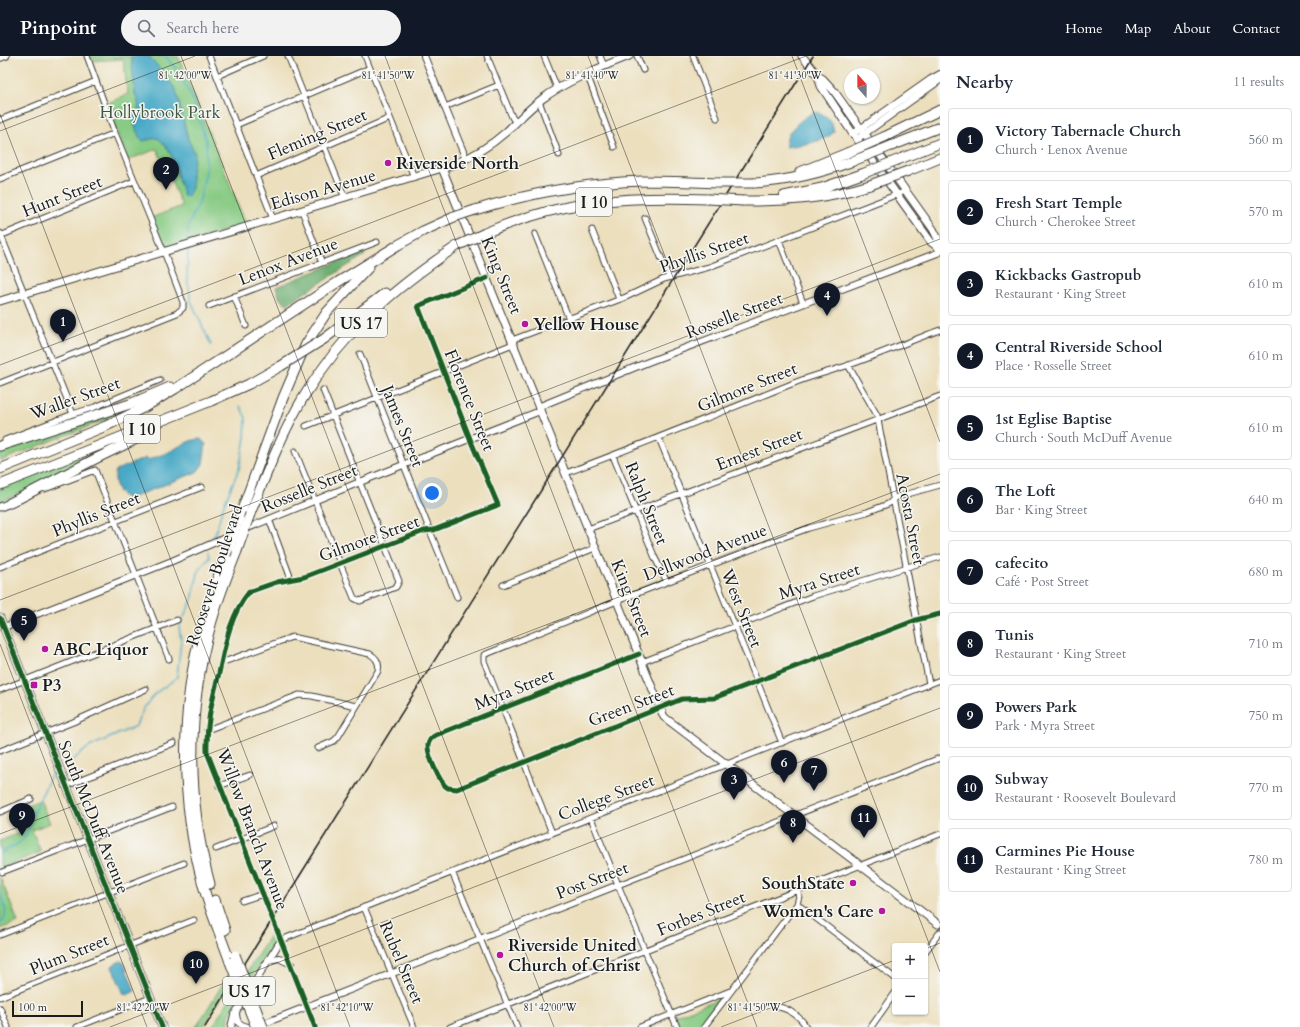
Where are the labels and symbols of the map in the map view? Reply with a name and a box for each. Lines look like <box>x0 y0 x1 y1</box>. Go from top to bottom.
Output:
north arrow <box>844 68 880 104</box>
text: 81°42'00"W <box>158 69 213 83</box>
text: 81°41'50"W <box>361 69 416 83</box>
text: 81°41'40"W <box>565 69 620 83</box>
text: 81°41'30"W <box>768 69 823 83</box>
park label: Hollybrook Park <box>99 101 221 124</box>
street label: Fleming Street <box>264 103 371 166</box>
place label: Riverside North <box>396 152 520 175</box>
pin: 2 <box>153 157 179 190</box>
marker: Riverside North <box>383 158 393 168</box>
street label: Edison Avenue <box>268 163 378 215</box>
street label: Hunt Street <box>19 170 106 223</box>
road number: I 10 <box>576 188 612 216</box>
street label: Phyllis Street <box>656 226 752 278</box>
street label: Lenox Avenue <box>235 232 341 291</box>
street label: King Street <box>475 233 528 318</box>
pin: 4 <box>814 283 840 316</box>
street label: Rosselle Street <box>682 286 786 344</box>
pin: 1 <box>50 309 76 342</box>
road number: US 17 <box>335 309 387 337</box>
place label: Yellow House <box>533 313 639 336</box>
marker: Yellow House <box>520 319 530 329</box>
street label: Florence Street <box>439 346 501 455</box>
street label: Gilmore Street <box>694 357 801 418</box>
street label: Waller Street <box>26 371 124 426</box>
street label: James Street <box>375 379 430 471</box>
road number: I 10 <box>124 415 160 443</box>
street label: Ernest Street <box>713 422 806 476</box>
street label: Rosselle Street <box>258 458 361 518</box>
street label: Ralph Street <box>620 458 674 549</box>
street label: Acosta Street <box>890 471 931 568</box>
your location <box>422 483 442 503</box>
street label: Phyllis Street <box>49 486 144 543</box>
street label: Roosevelt Boulevard <box>181 501 248 649</box>
street label: Gilmore Street <box>316 509 423 567</box>
street label: Dellwood Avenue <box>640 518 770 587</box>
street label: King Street <box>605 556 658 641</box>
street label: Myra Street <box>776 557 863 605</box>
street label: West Street <box>715 564 768 652</box>
pin: 5 <box>11 608 37 641</box>
place label: ABC Liquor <box>53 638 148 661</box>
marker: ABC Liquor <box>40 644 50 654</box>
street label: Myra Street <box>471 663 558 716</box>
place label: P3 <box>42 674 62 697</box>
street label: Green Street <box>585 678 678 732</box>
marker: P3 <box>29 680 39 690</box>
street label: South McDuff Avenue <box>52 737 135 897</box>
street label: Willow Branch Avenue <box>211 744 294 913</box>
pin: 6 <box>771 750 797 783</box>
pin: 7 <box>801 758 827 791</box>
pin: 3 <box>721 767 747 800</box>
street label: College Street <box>555 768 658 826</box>
pin: 9 <box>9 803 35 836</box>
pin: 11 <box>851 805 877 838</box>
pin: 8 <box>780 810 806 843</box>
street label: Post Street <box>553 856 632 905</box>
place label: SouthState <box>762 872 845 895</box>
marker: SouthState <box>848 878 858 888</box>
street label: Forbes Street <box>654 885 749 942</box>
place label: Women's Care <box>761 900 874 923</box>
marker: Women's Care <box>877 906 887 916</box>
street label: Rubel Street <box>374 917 430 1008</box>
street label: Plum Street <box>26 928 113 981</box>
place label: Riverside United Church of Christ <box>508 934 640 977</box>
marker: Riverside United Church of Christ <box>495 950 505 960</box>
pin: 10 <box>183 951 209 984</box>
road number: US 17 <box>223 977 275 1005</box>
scale bar <box>12 999 83 1018</box>
text: 81°42'20"W <box>116 1001 171 1015</box>
text: 81°42'10"W <box>320 1001 375 1015</box>
text: 81°42'00"W <box>523 1001 578 1015</box>
text: 81°41'50"W <box>727 1001 782 1015</box>

